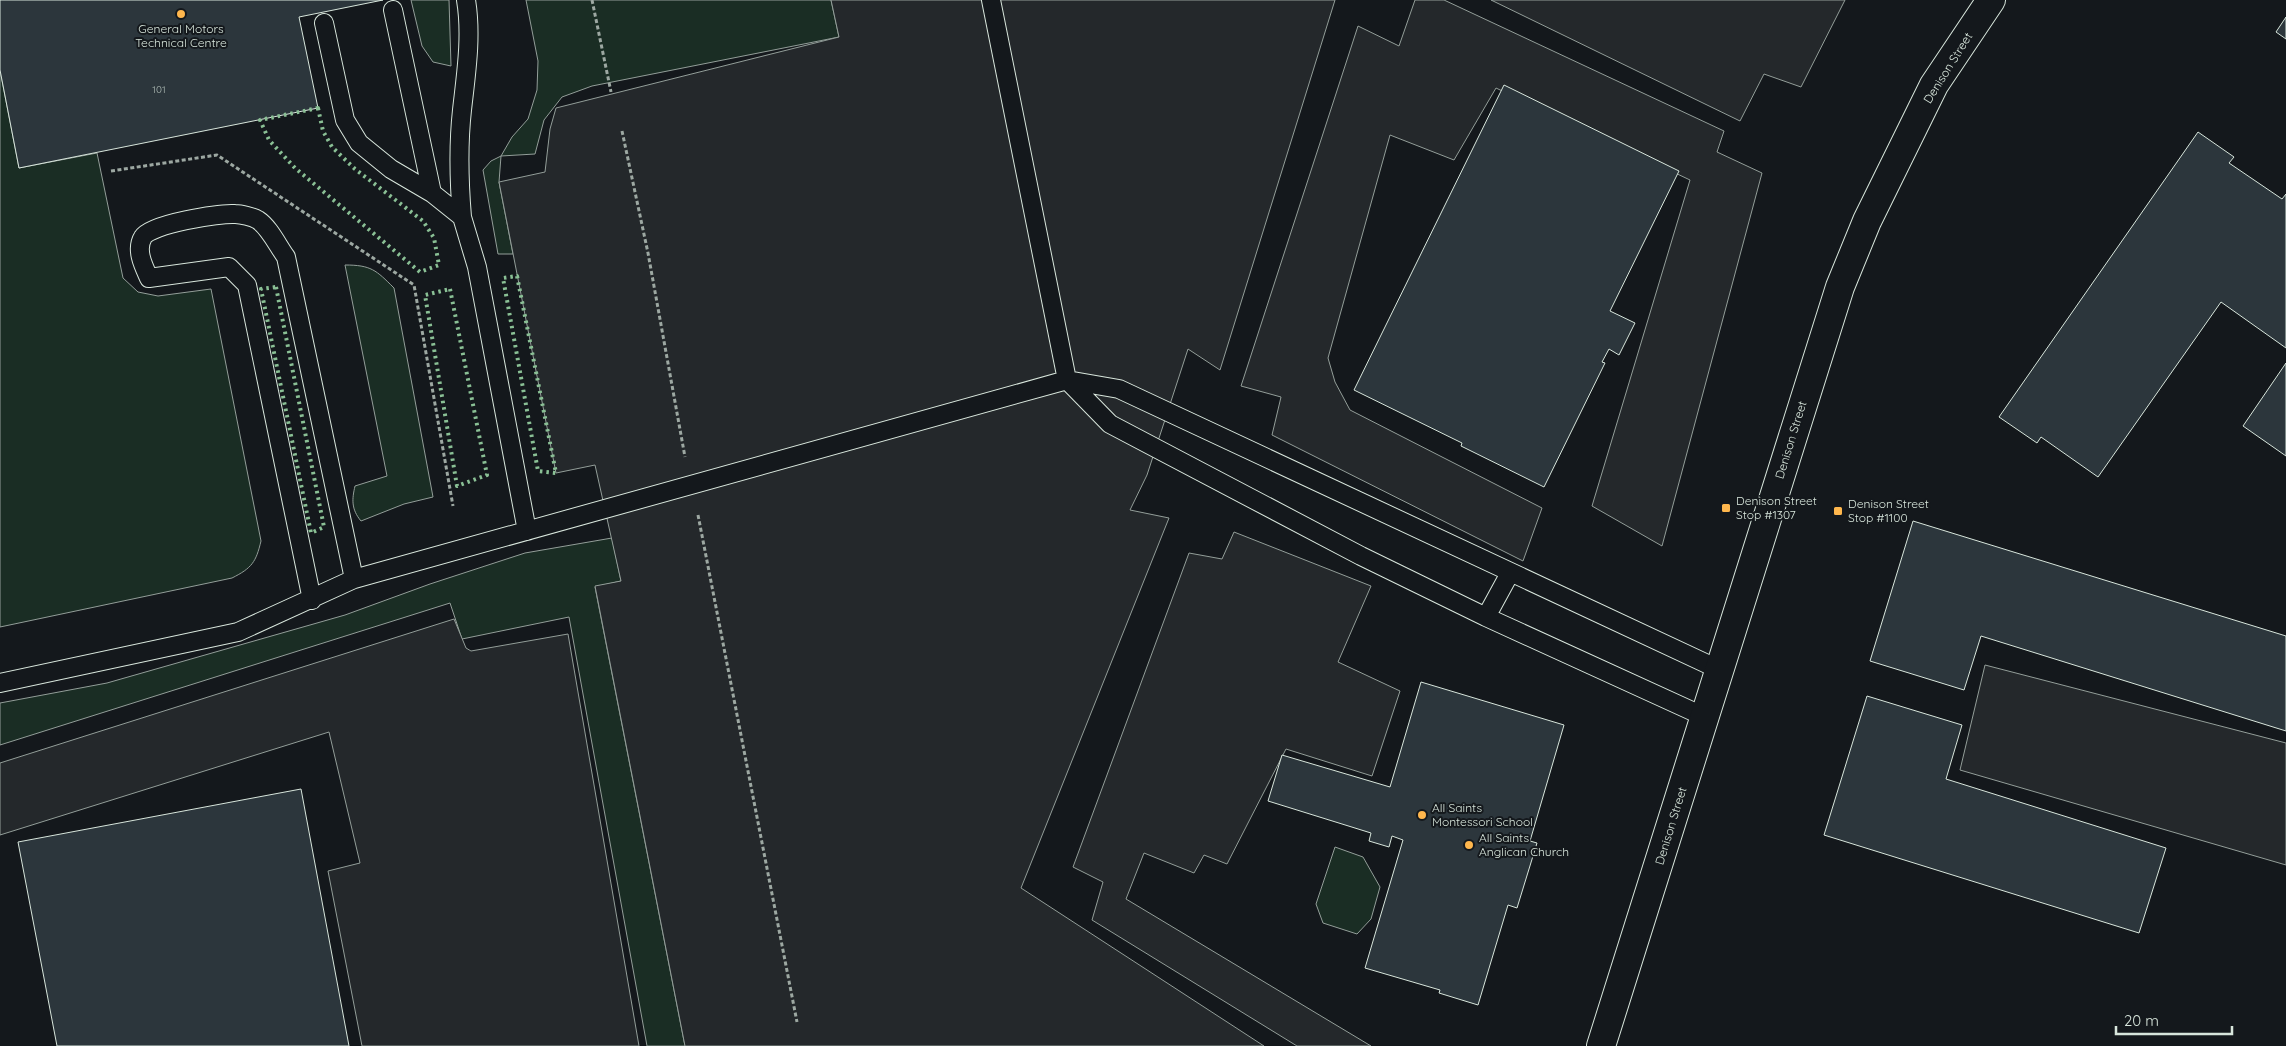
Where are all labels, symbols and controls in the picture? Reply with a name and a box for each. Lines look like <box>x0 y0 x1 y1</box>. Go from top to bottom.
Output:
marker: General Motors Technical Centre <box>175 8 187 20</box>
place label: General Motors Technical Centre <box>135 21 227 50</box>
street label: Denison Street <box>1920 29 1975 106</box>
house number: 101 <box>152 83 166 96</box>
street label: Denison Street <box>1772 399 1810 481</box>
place label: Denison Street Stop #1307 <box>1736 493 1817 522</box>
place label: Denison Street Stop #1100 <box>1848 496 1929 525</box>
marker: Denison Street Stop #1307 <box>1720 502 1732 514</box>
marker: Denison Street Stop #1100 <box>1832 505 1844 517</box>
street label: Denison Street <box>1652 785 1690 867</box>
place label: All Saints Montessori School <box>1432 800 1533 829</box>
marker: All Saints Montessori School <box>1416 809 1428 821</box>
place label: All Saints Anglican Church <box>1479 830 1569 859</box>
marker: All Saints Anglican Church <box>1463 839 1475 851</box>
scale bar <box>2116 1004 2232 1036</box>
text: 20 m <box>2124 1011 2159 1030</box>

